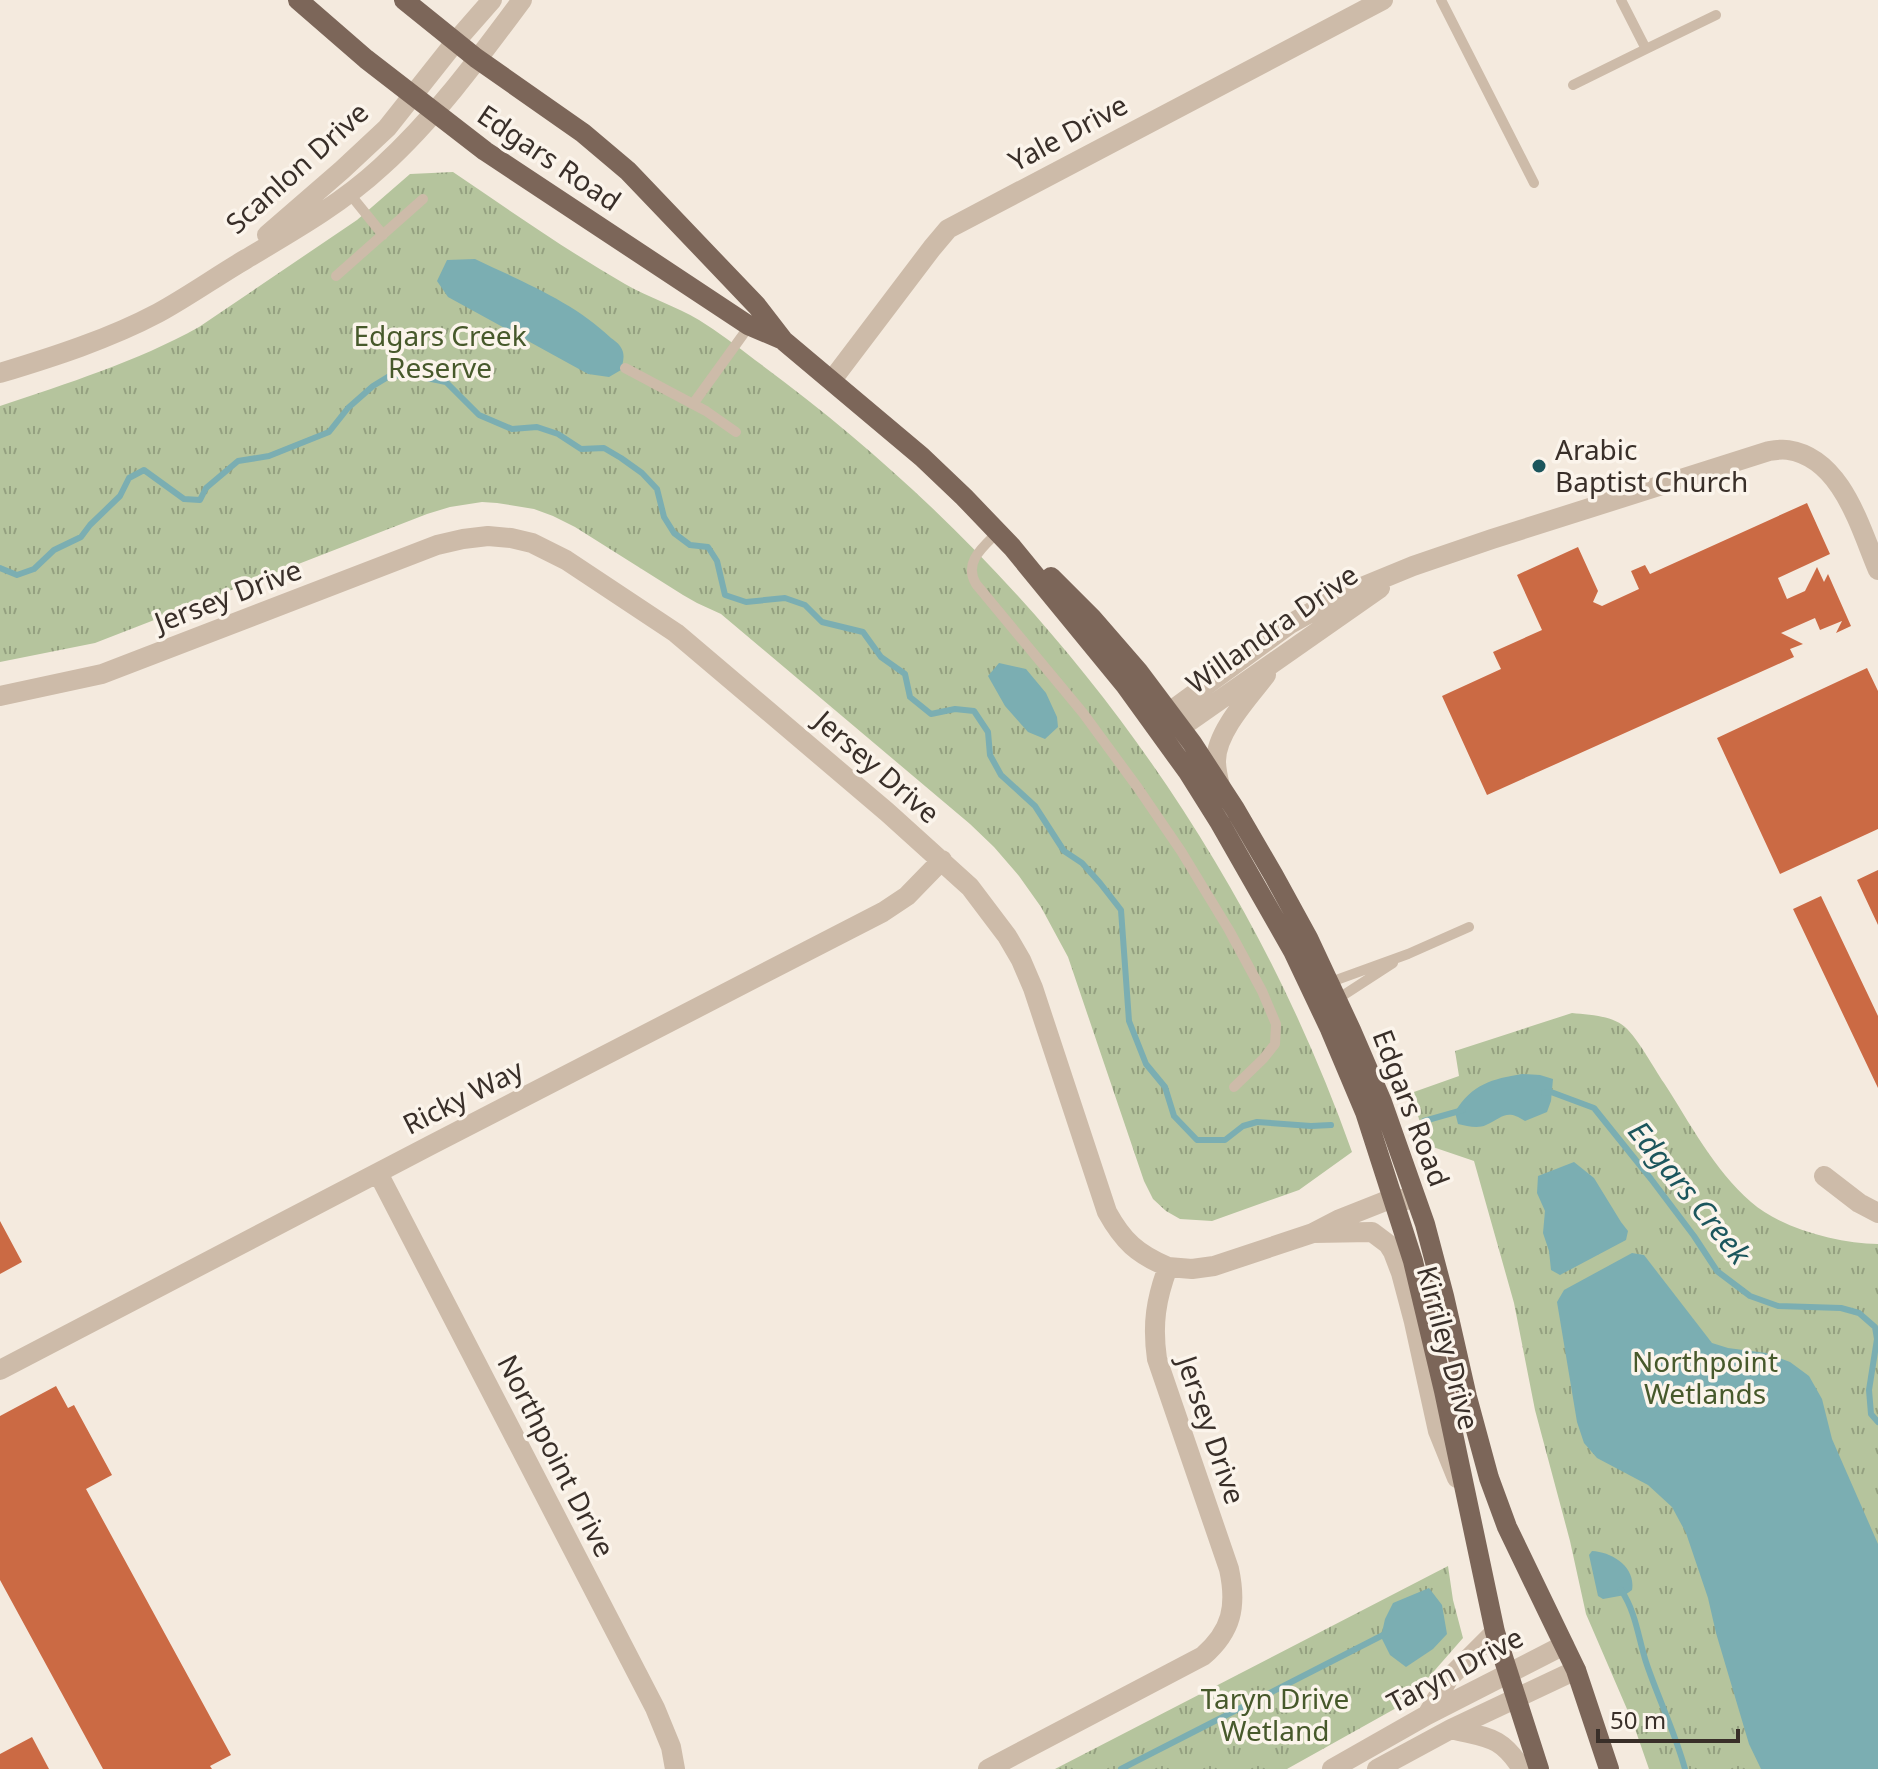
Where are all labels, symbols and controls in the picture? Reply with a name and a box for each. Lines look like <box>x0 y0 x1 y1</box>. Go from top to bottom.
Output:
street label: Yale Drive <box>1001 85 1134 179</box>
street label: Scanlon Drive <box>217 93 376 242</box>
street label: Edgars Road <box>470 95 629 219</box>
park label: Edgars Creek Reserve <box>353 316 527 386</box>
place label: Arabic Baptist Church <box>1555 430 1748 500</box>
marker: Arabic Baptist Church <box>1530 457 1548 475</box>
street label: Jersey Drive <box>146 550 307 642</box>
street label: Willandra Drive <box>1178 555 1365 701</box>
street label: Jersey Drive <box>805 699 948 831</box>
street label: Edgars Road <box>1365 1024 1459 1192</box>
street label: Ricky Way <box>396 1049 530 1143</box>
water label: Edgars Creek <box>1620 1112 1761 1273</box>
street label: Kirriley Drive <box>1409 1262 1489 1434</box>
park label: Northpoint Wetlands <box>1632 1342 1778 1412</box>
street label: Northpoint Drive <box>489 1348 624 1563</box>
street label: Jersey Drive <box>1168 1348 1255 1509</box>
street label: Taryn Drive <box>1380 1617 1529 1721</box>
park label: Taryn Drive Wetland <box>1201 1679 1349 1749</box>
scale bar <box>1598 1693 1738 1743</box>
text: 50 m <box>1610 1703 1666 1736</box>

